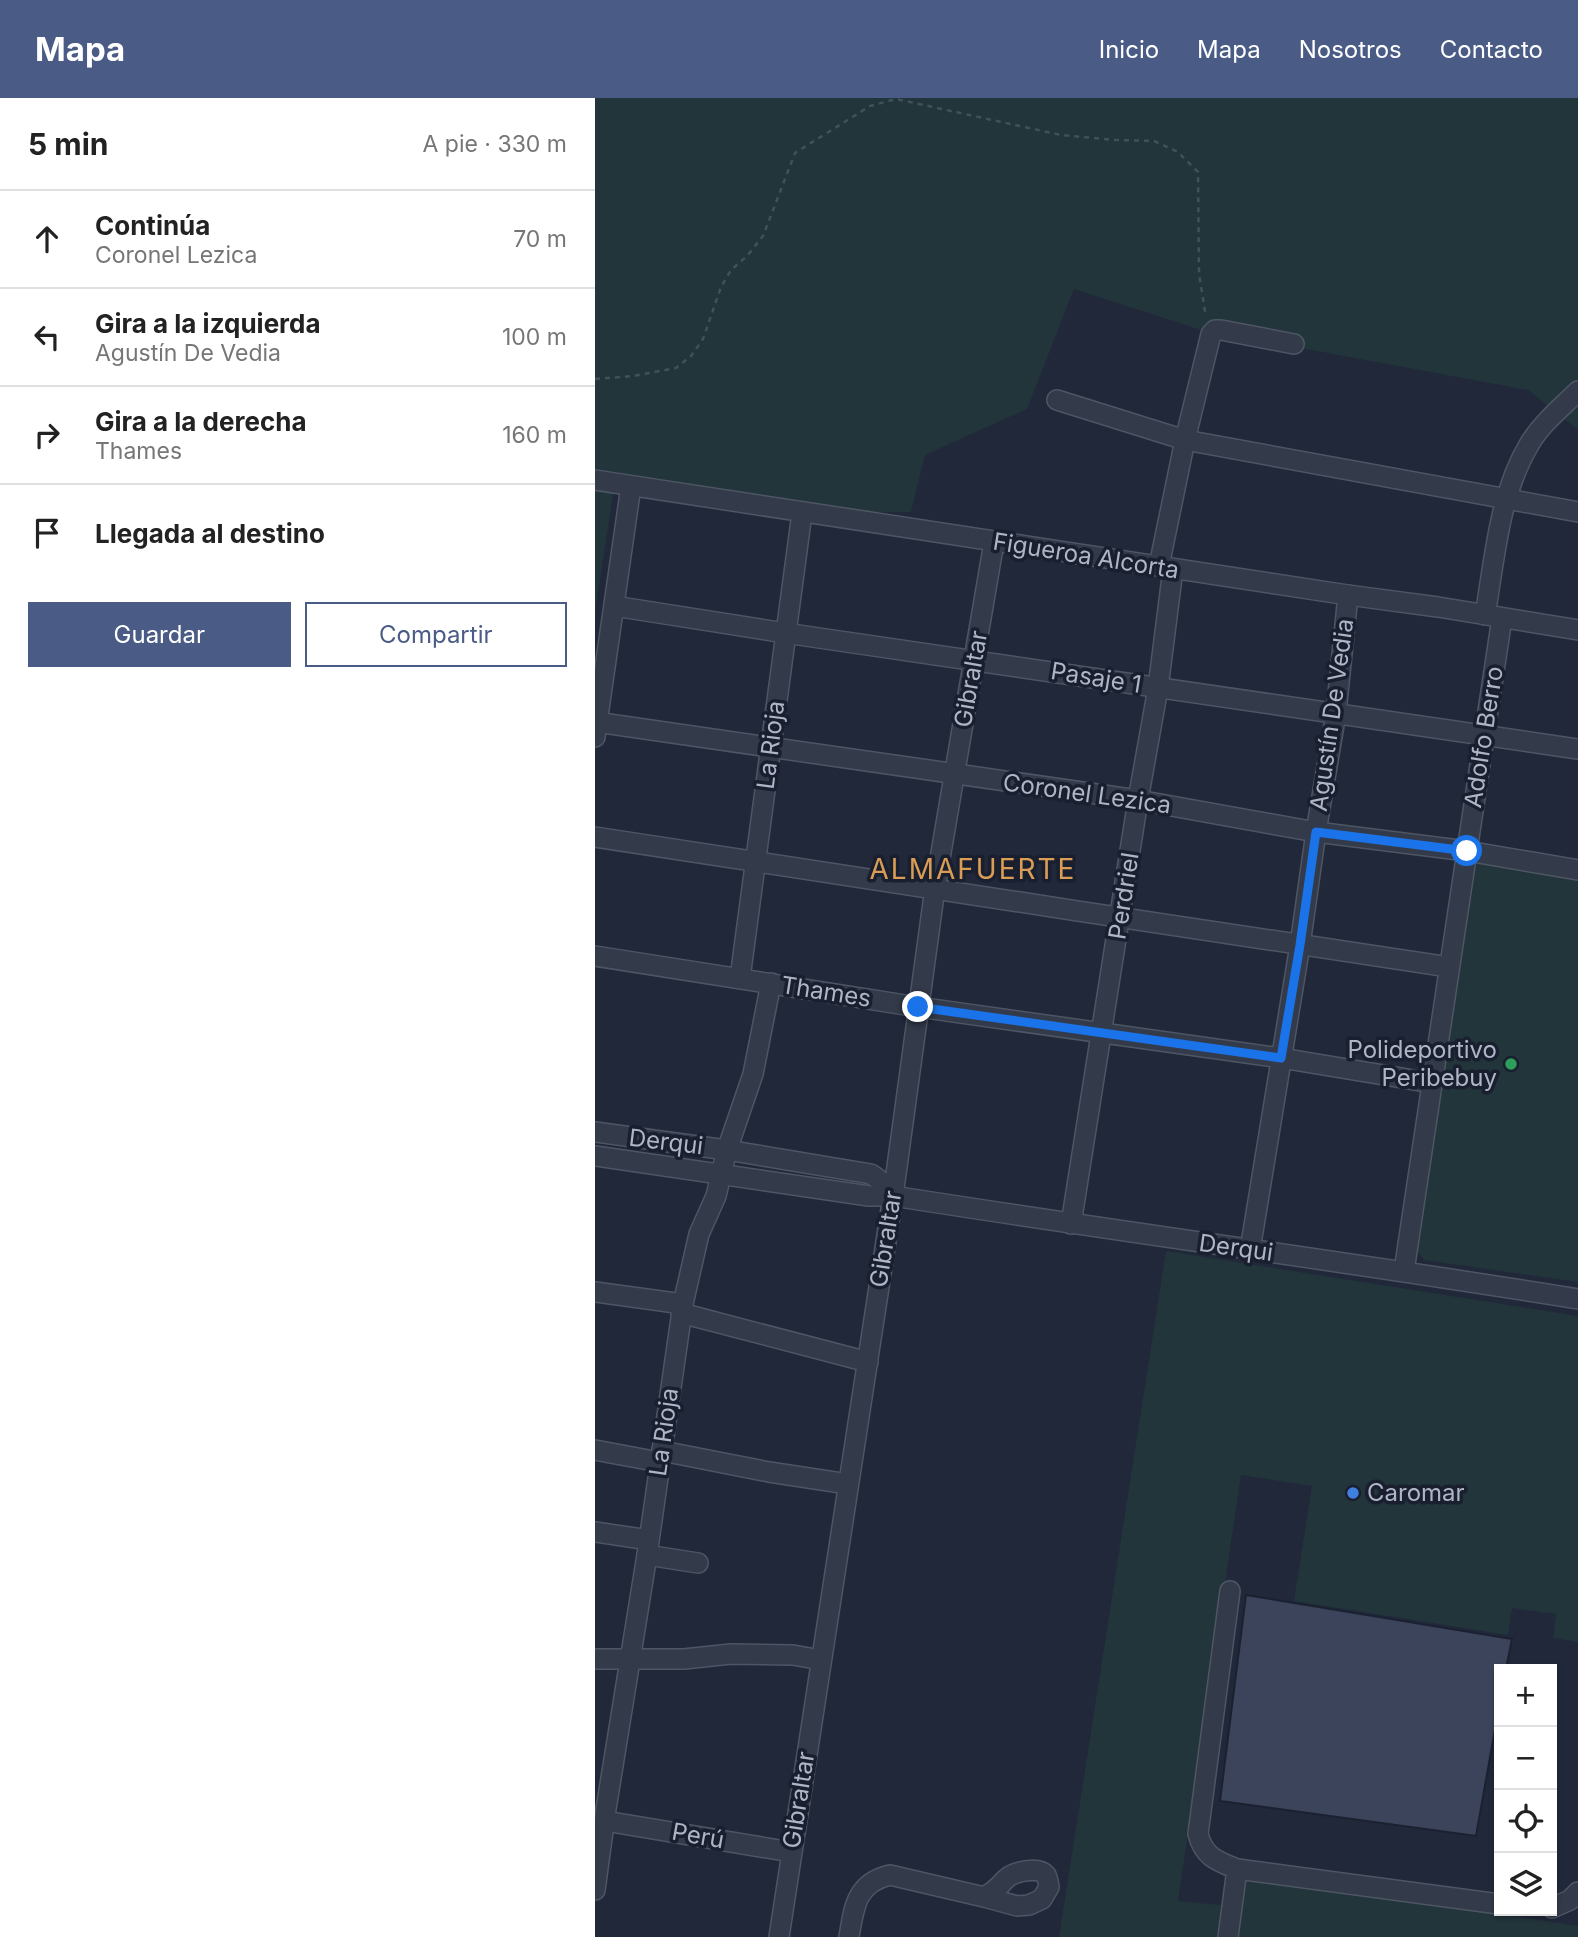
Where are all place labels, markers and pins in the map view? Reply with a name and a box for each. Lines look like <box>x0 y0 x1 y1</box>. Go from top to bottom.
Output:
place label: Polideportivo Peribebuy <box>1348 1035 1497 1092</box>
marker: Polideportivo Peribebuy <box>1503 1056 1519 1072</box>
place label: Caromar <box>1367 1478 1465 1507</box>
marker: Caromar <box>1345 1485 1361 1501</box>

